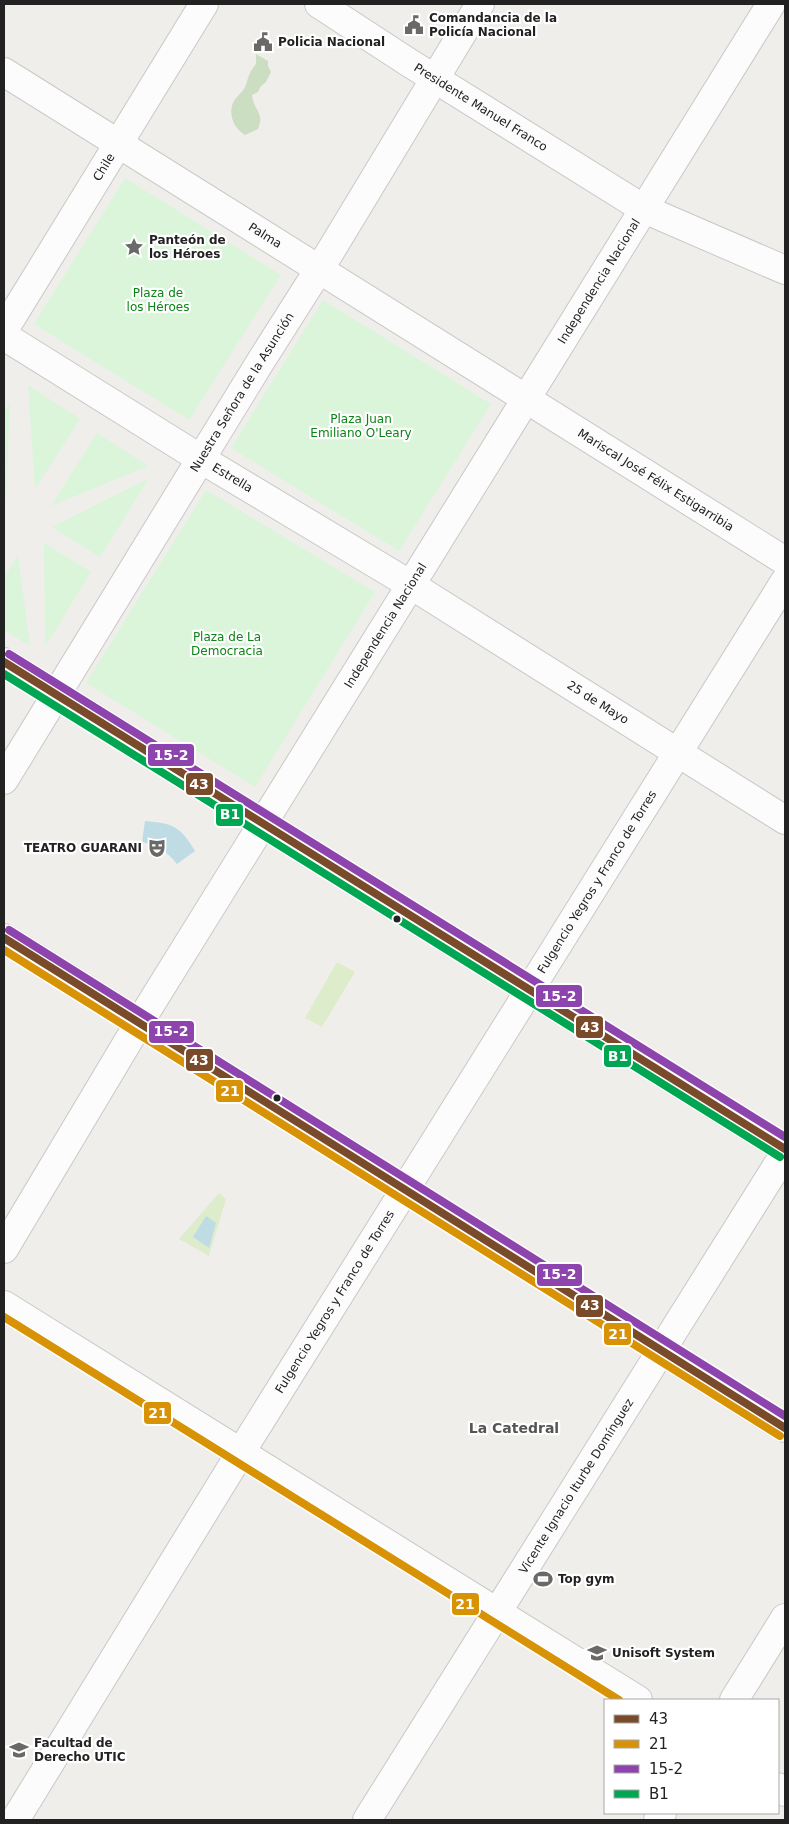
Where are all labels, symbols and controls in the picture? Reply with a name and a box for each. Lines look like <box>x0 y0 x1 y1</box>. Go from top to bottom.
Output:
place label: Comandancia de la Policía Nacional <box>429 11 557 39</box>
public building icon: Comandancia de la Policía Nacional <box>403 14 425 36</box>
public building icon: Policia Nacional <box>252 31 274 53</box>
place label: Policia Nacional <box>278 35 385 49</box>
street label: Presidente Manuel Franco <box>411 61 550 154</box>
street label: Chile <box>90 151 118 184</box>
street label: Independencia Nacional <box>555 216 643 346</box>
street label: Palma <box>246 220 284 251</box>
place label: Panteón de los Héroes <box>149 233 226 261</box>
place icon: Panteón de los Héroes <box>123 236 145 258</box>
park label: Plaza de los Héroes <box>127 286 189 314</box>
street label: Nuestra Señora de la Asunción <box>187 310 297 475</box>
park label: Plaza Juan Emiliano O'Leary <box>310 412 412 440</box>
street label: Mariscal José Félix Estigarribia <box>575 426 736 534</box>
street label: Estrella <box>210 460 255 495</box>
street label: Independencia Nacional <box>342 560 430 691</box>
park label: Plaza de La Democracia <box>191 630 263 658</box>
street label: 25 de Mayo <box>565 678 631 727</box>
line badge: 15-2 <box>147 743 195 767</box>
text: 15-2 <box>153 747 189 763</box>
line badge: 43 <box>185 772 214 796</box>
text: 43 <box>189 776 209 792</box>
street label: Fulgencio Yegros y Franco de Torres <box>535 788 659 976</box>
line badge: B1 <box>215 803 244 827</box>
text: B1 <box>220 806 240 822</box>
theatre icon: TEATRO GUARANI <box>146 837 168 859</box>
place label: TEATRO GUARANI <box>24 841 142 855</box>
unlabelled marker <box>392 914 402 924</box>
line badge: 15-2 <box>535 984 583 1008</box>
text: 15-2 <box>541 988 577 1004</box>
line badge: 43 <box>575 1015 604 1039</box>
text: 43 <box>580 1019 600 1035</box>
line badge: 15-2 <box>148 1020 195 1044</box>
text: 15-2 <box>153 1023 189 1039</box>
line badge: B1 <box>603 1044 632 1068</box>
line badge: 43 <box>185 1048 214 1072</box>
text: B1 <box>608 1048 628 1064</box>
text: 43 <box>189 1052 209 1068</box>
line badge: 21 <box>215 1079 244 1103</box>
text: 21 <box>220 1083 240 1099</box>
unlabelled marker <box>272 1093 282 1103</box>
street label: Fulgencio Yegros y Franco de Torres <box>272 1208 397 1396</box>
line badge: 15-2 <box>536 1263 583 1287</box>
text: 15-2 <box>541 1266 577 1282</box>
line badge: 43 <box>575 1294 604 1318</box>
text: 43 <box>580 1297 600 1313</box>
line badge: 21 <box>603 1322 632 1346</box>
text: 21 <box>608 1326 628 1342</box>
street label: Vicente Ignacio Iturbe Domínguez <box>516 1396 636 1576</box>
line badge: 21 <box>143 1401 172 1425</box>
text: 21 <box>148 1405 168 1421</box>
district label: La Catedral <box>469 1420 559 1436</box>
sports icon: Top gym <box>532 1568 554 1590</box>
place label: Top gym <box>558 1572 615 1586</box>
line badge: 21 <box>451 1592 480 1616</box>
text: 21 <box>455 1596 475 1612</box>
school or university icon: Unisoft System <box>586 1642 608 1664</box>
place label: Unisoft System <box>612 1646 715 1660</box>
legend <box>604 1699 779 1814</box>
text: 43 <box>649 1710 668 1728</box>
text: 21 <box>649 1735 668 1753</box>
place label: Facultad de Derecho UTIC <box>34 1736 126 1764</box>
school or university icon: Facultad de Derecho UTIC <box>8 1739 30 1761</box>
text: 15-2 <box>649 1760 683 1778</box>
text: B1 <box>649 1785 669 1803</box>

